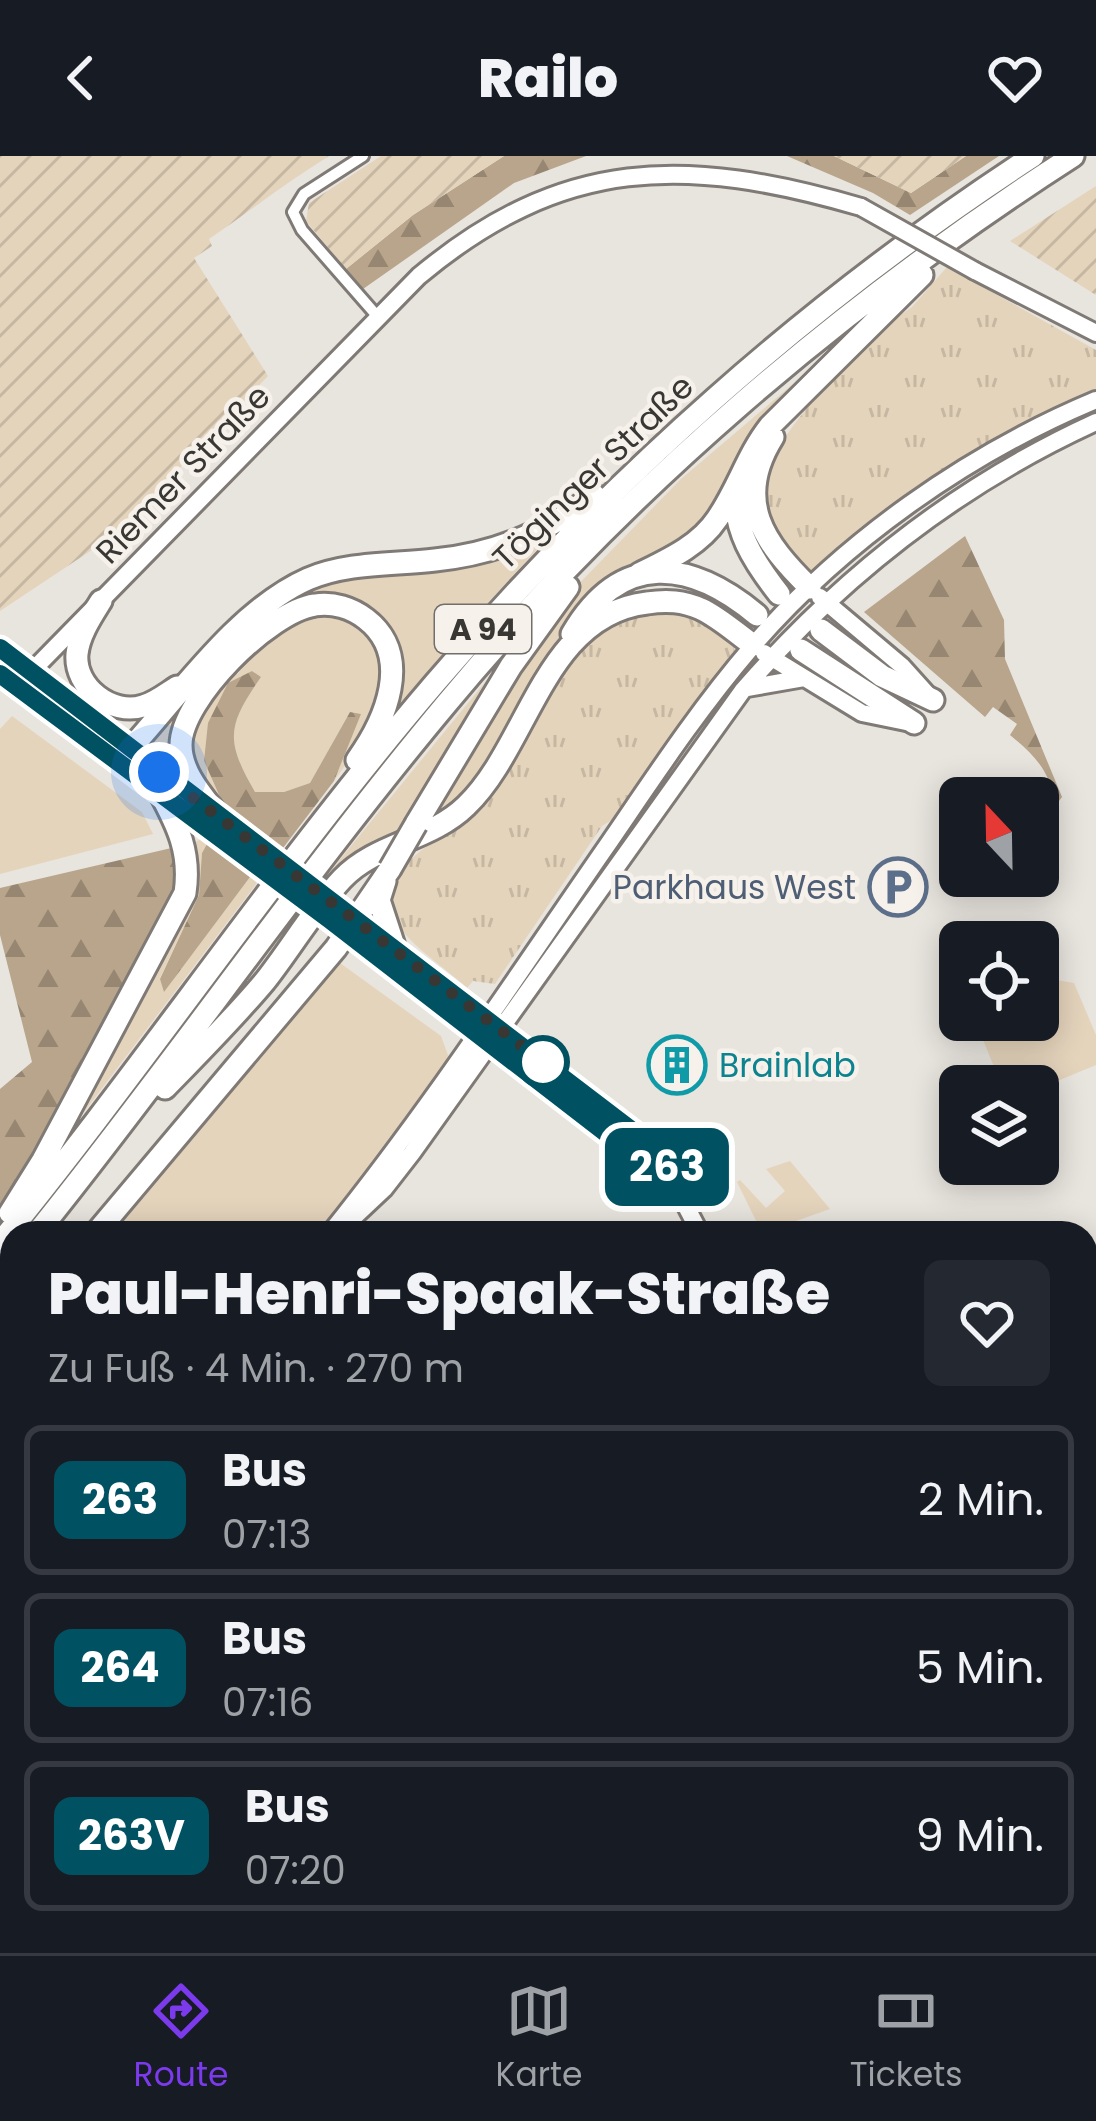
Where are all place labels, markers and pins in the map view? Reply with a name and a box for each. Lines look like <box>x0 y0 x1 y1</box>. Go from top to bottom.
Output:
parking icon: Parkhaus West <box>867 856 929 918</box>
place label: Parkhaus West <box>613 864 856 911</box>
building icon: Brainlab <box>646 1034 708 1096</box>
unlabelled marker <box>518 1037 568 1087</box>
place label: Brainlab <box>719 1042 856 1089</box>

